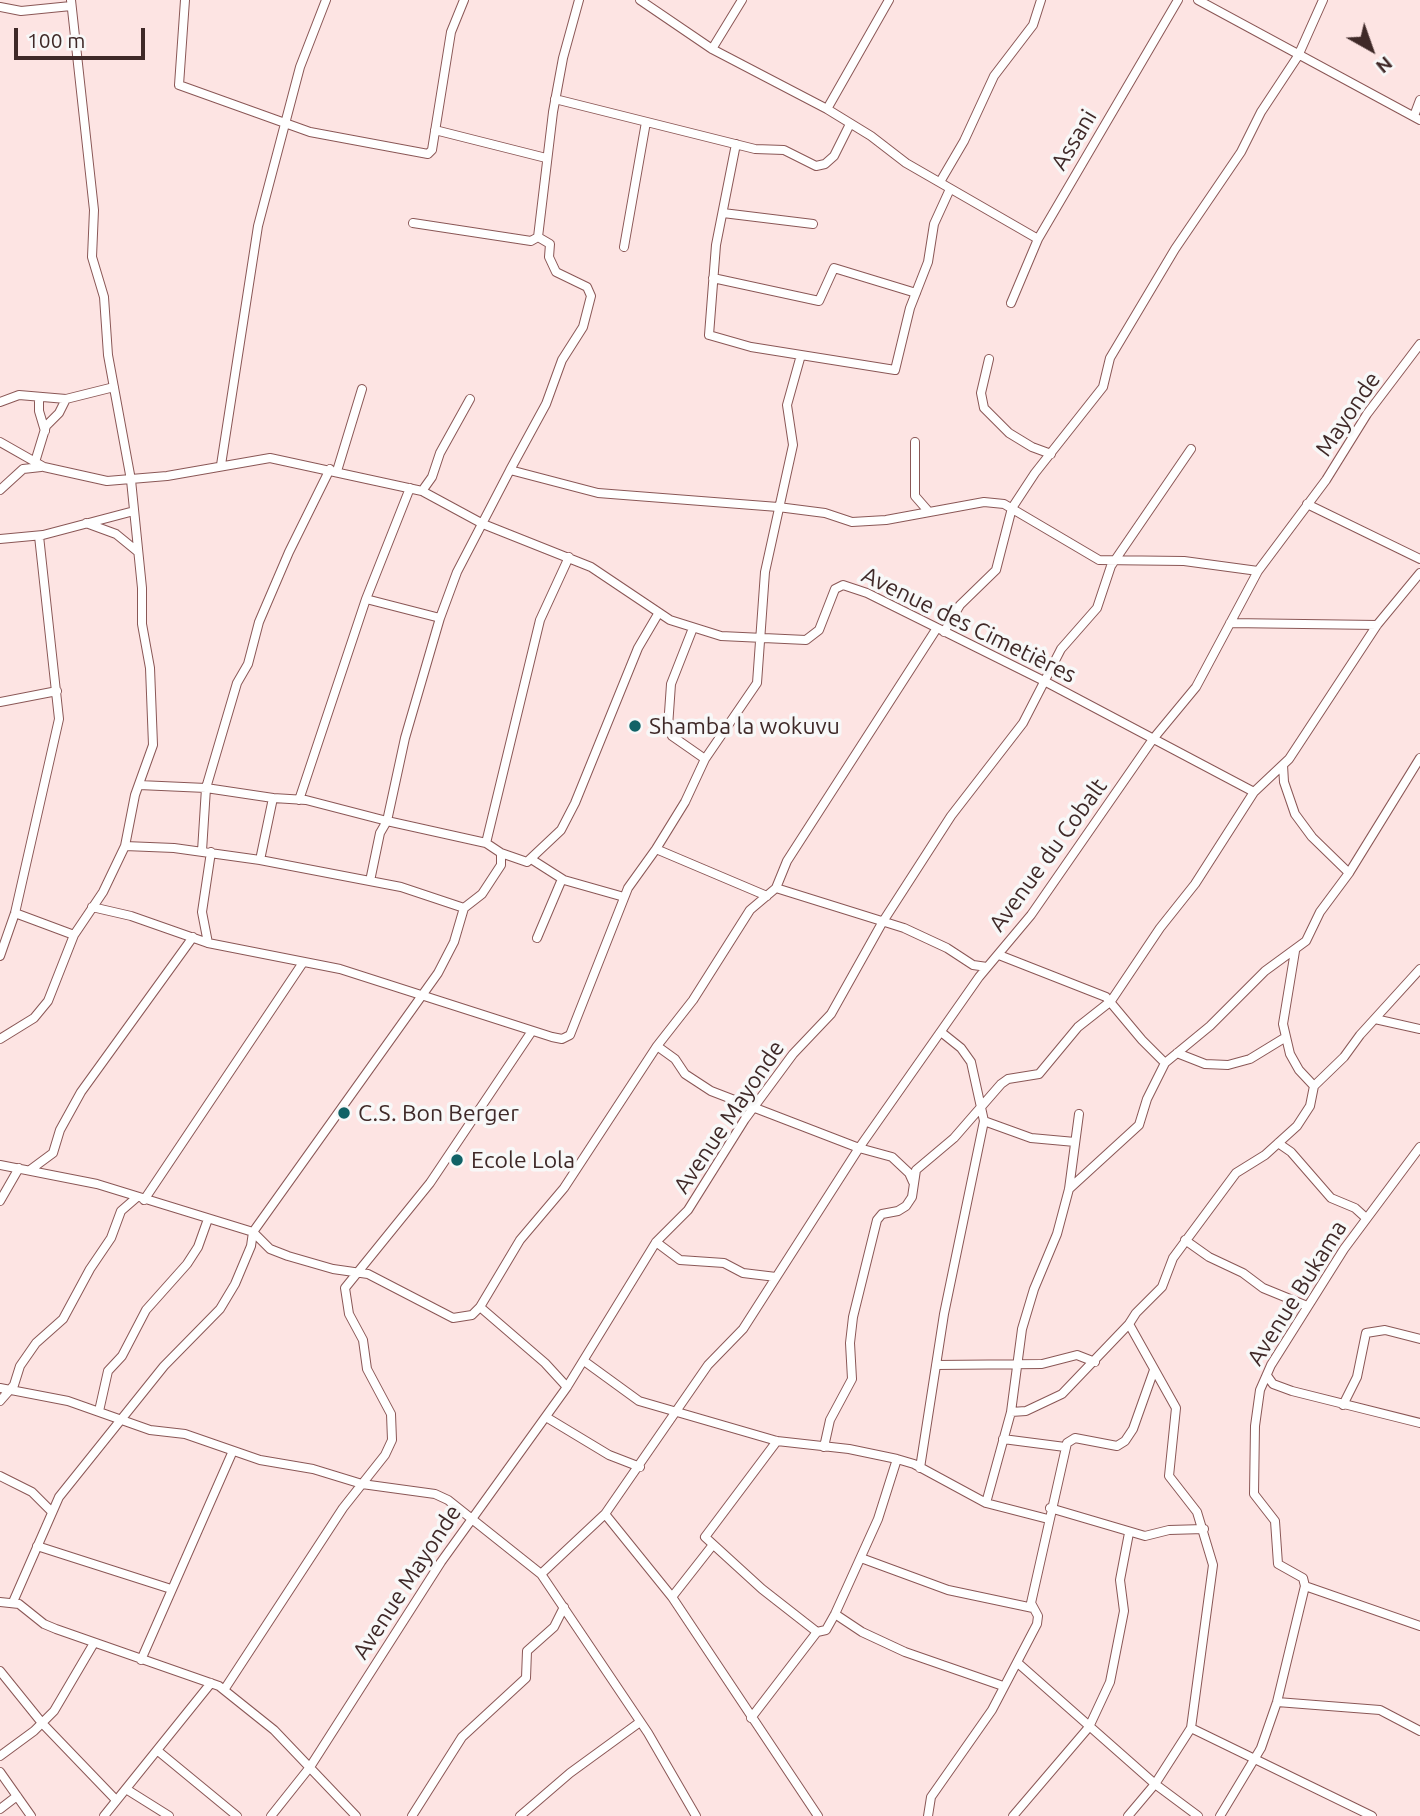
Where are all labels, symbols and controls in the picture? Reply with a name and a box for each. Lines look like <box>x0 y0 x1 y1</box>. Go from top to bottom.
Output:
scale bar <box>18 14 149 58</box>
north arrow <box>1336 14 1406 84</box>
text: 100 m <box>27 28 85 52</box>
text: N <box>1372 52 1397 78</box>
street label: Assani <box>1045 105 1103 175</box>
street label: Mayonde <box>1310 367 1386 461</box>
street label: Avenue des Cimetières <box>857 561 1081 689</box>
place label: Shamba la wokuvu <box>649 712 840 740</box>
marker: Shamba la wokuvu <box>627 718 643 734</box>
street label: Avenue du Cobalt <box>983 773 1113 937</box>
street label: Avenue Mayonde <box>668 1035 790 1199</box>
place label: C.S. Bon Berger <box>358 1099 519 1127</box>
marker: C.S. Bon Berger <box>336 1105 352 1121</box>
place label: Ecole Lola <box>471 1146 575 1174</box>
marker: Ecole Lola <box>449 1152 465 1168</box>
street label: Avenue Bukama <box>1241 1215 1353 1371</box>
street label: Avenue Mayonde <box>347 1500 467 1664</box>

